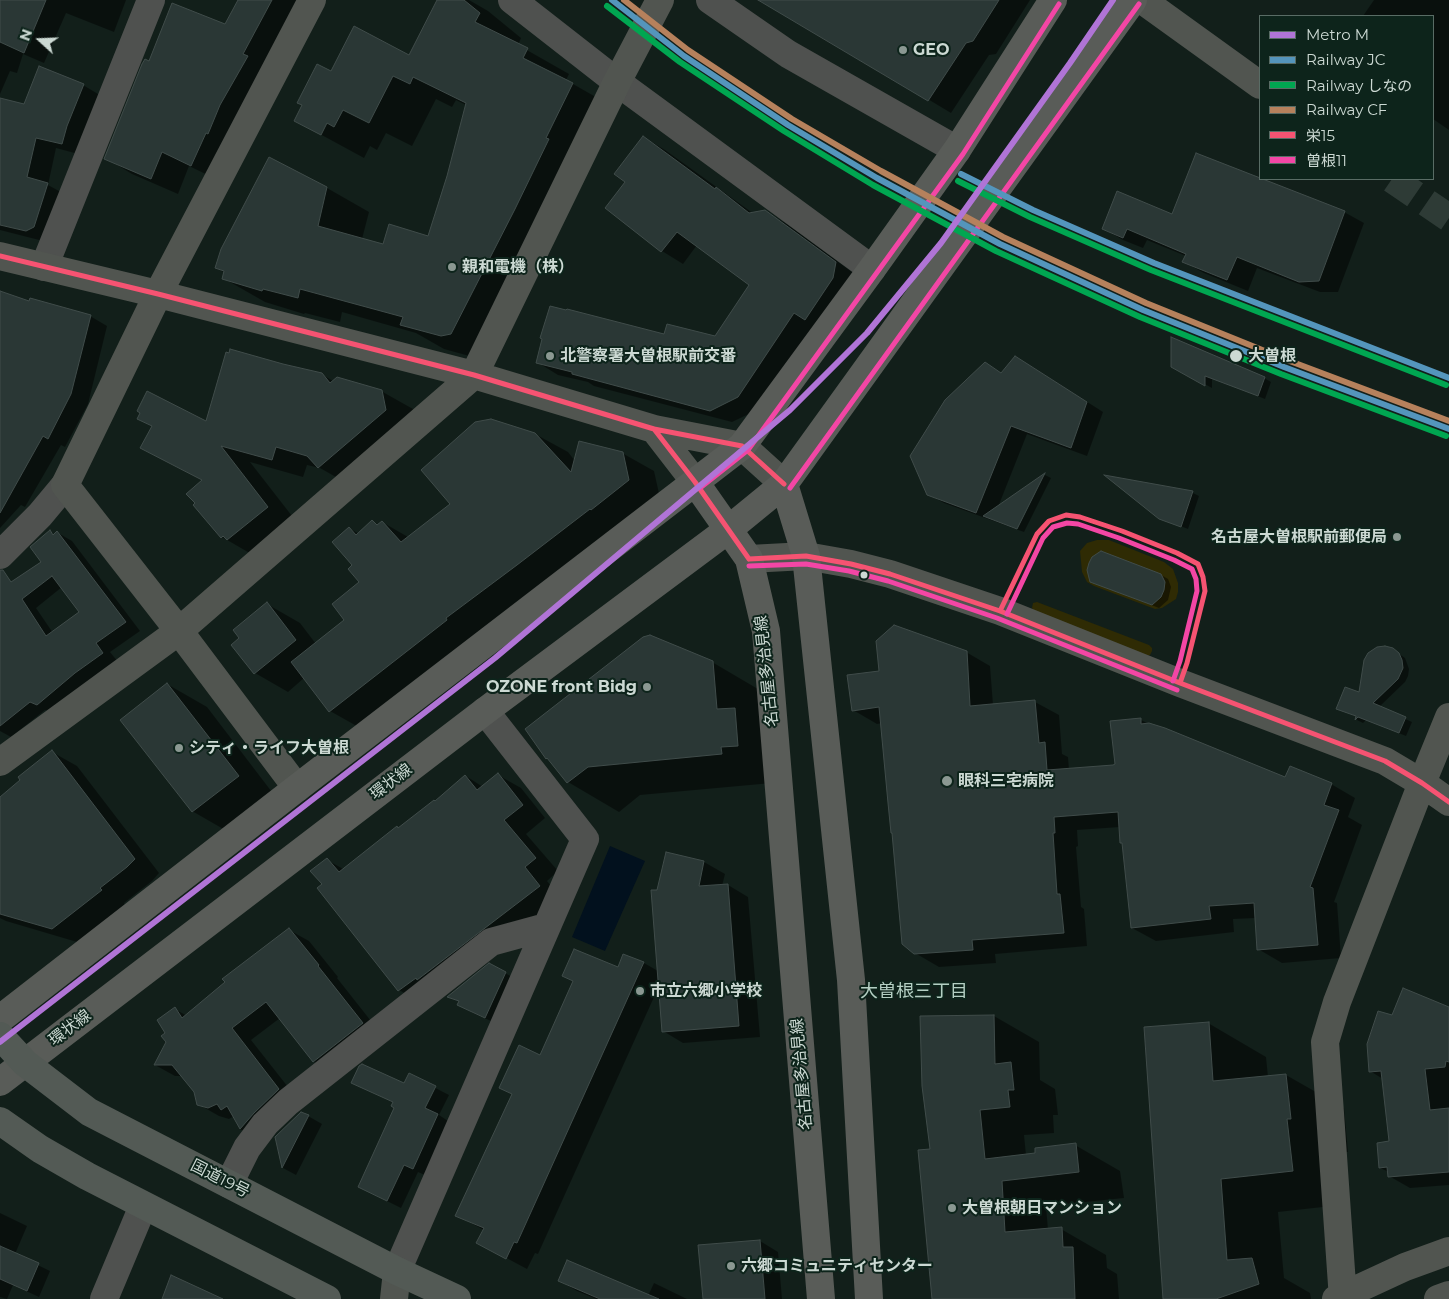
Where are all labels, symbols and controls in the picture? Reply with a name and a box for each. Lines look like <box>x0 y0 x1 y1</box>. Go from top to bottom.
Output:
north arrow <box>15 15 65 65</box>
legend <box>1259 15 1434 180</box>
text: Metro M <box>1306 25 1369 44</box>
text: N <box>16 26 36 43</box>
place label: GEO <box>913 40 950 60</box>
marker: GEO <box>897 44 909 56</box>
text: Railway JC <box>1306 50 1385 69</box>
text: Railway しなの <box>1306 76 1412 95</box>
text: Railway CF <box>1306 100 1387 119</box>
text: 栄15 <box>1306 126 1335 145</box>
text: 曽根11 <box>1306 151 1347 170</box>
place label: 親和電機（株） <box>462 257 574 277</box>
marker: 親和電機（株） <box>446 261 458 273</box>
place label: 北警察署大曽根駅前交番 <box>560 346 736 366</box>
place label: 大曽根 <box>1248 346 1296 366</box>
marker: 大曽根 <box>1228 348 1244 364</box>
marker: 北警察署大曽根駅前交番 <box>544 350 556 362</box>
place label: 名古屋大曽根駅前郵便局 <box>1211 527 1387 547</box>
marker: 名古屋大曽根駅前郵便局 <box>1391 531 1403 543</box>
unlabelled marker <box>859 570 869 580</box>
street label: 名古屋多治見線 <box>752 614 782 728</box>
place label: OZONE front Bidg <box>486 677 637 697</box>
marker: OZONE front Bidg <box>641 681 653 693</box>
place label: シティ・ライフ大曽根 <box>189 738 349 758</box>
marker: シティ・ライフ大曽根 <box>173 742 185 754</box>
street label: 環状線 <box>366 760 416 804</box>
place label: 眼科三宅病院 <box>958 771 1054 791</box>
marker: 眼科三宅病院 <box>940 774 954 788</box>
place label: 市立六郷小学校 <box>650 981 762 1001</box>
district label: 大曽根三丁目 <box>860 981 968 1003</box>
marker: 市立六郷小学校 <box>634 985 646 997</box>
street label: 環状線 <box>45 1006 95 1050</box>
street label: 名古屋多治見線 <box>788 1017 816 1131</box>
street label: 国道19号 <box>187 1156 253 1202</box>
place label: 大曽根朝日マンション <box>962 1198 1122 1218</box>
marker: 大曽根朝日マンション <box>946 1202 958 1214</box>
place label: 六郷コミュニティセンター <box>741 1256 933 1276</box>
marker: 六郷コミュニティセンター <box>725 1260 737 1272</box>

